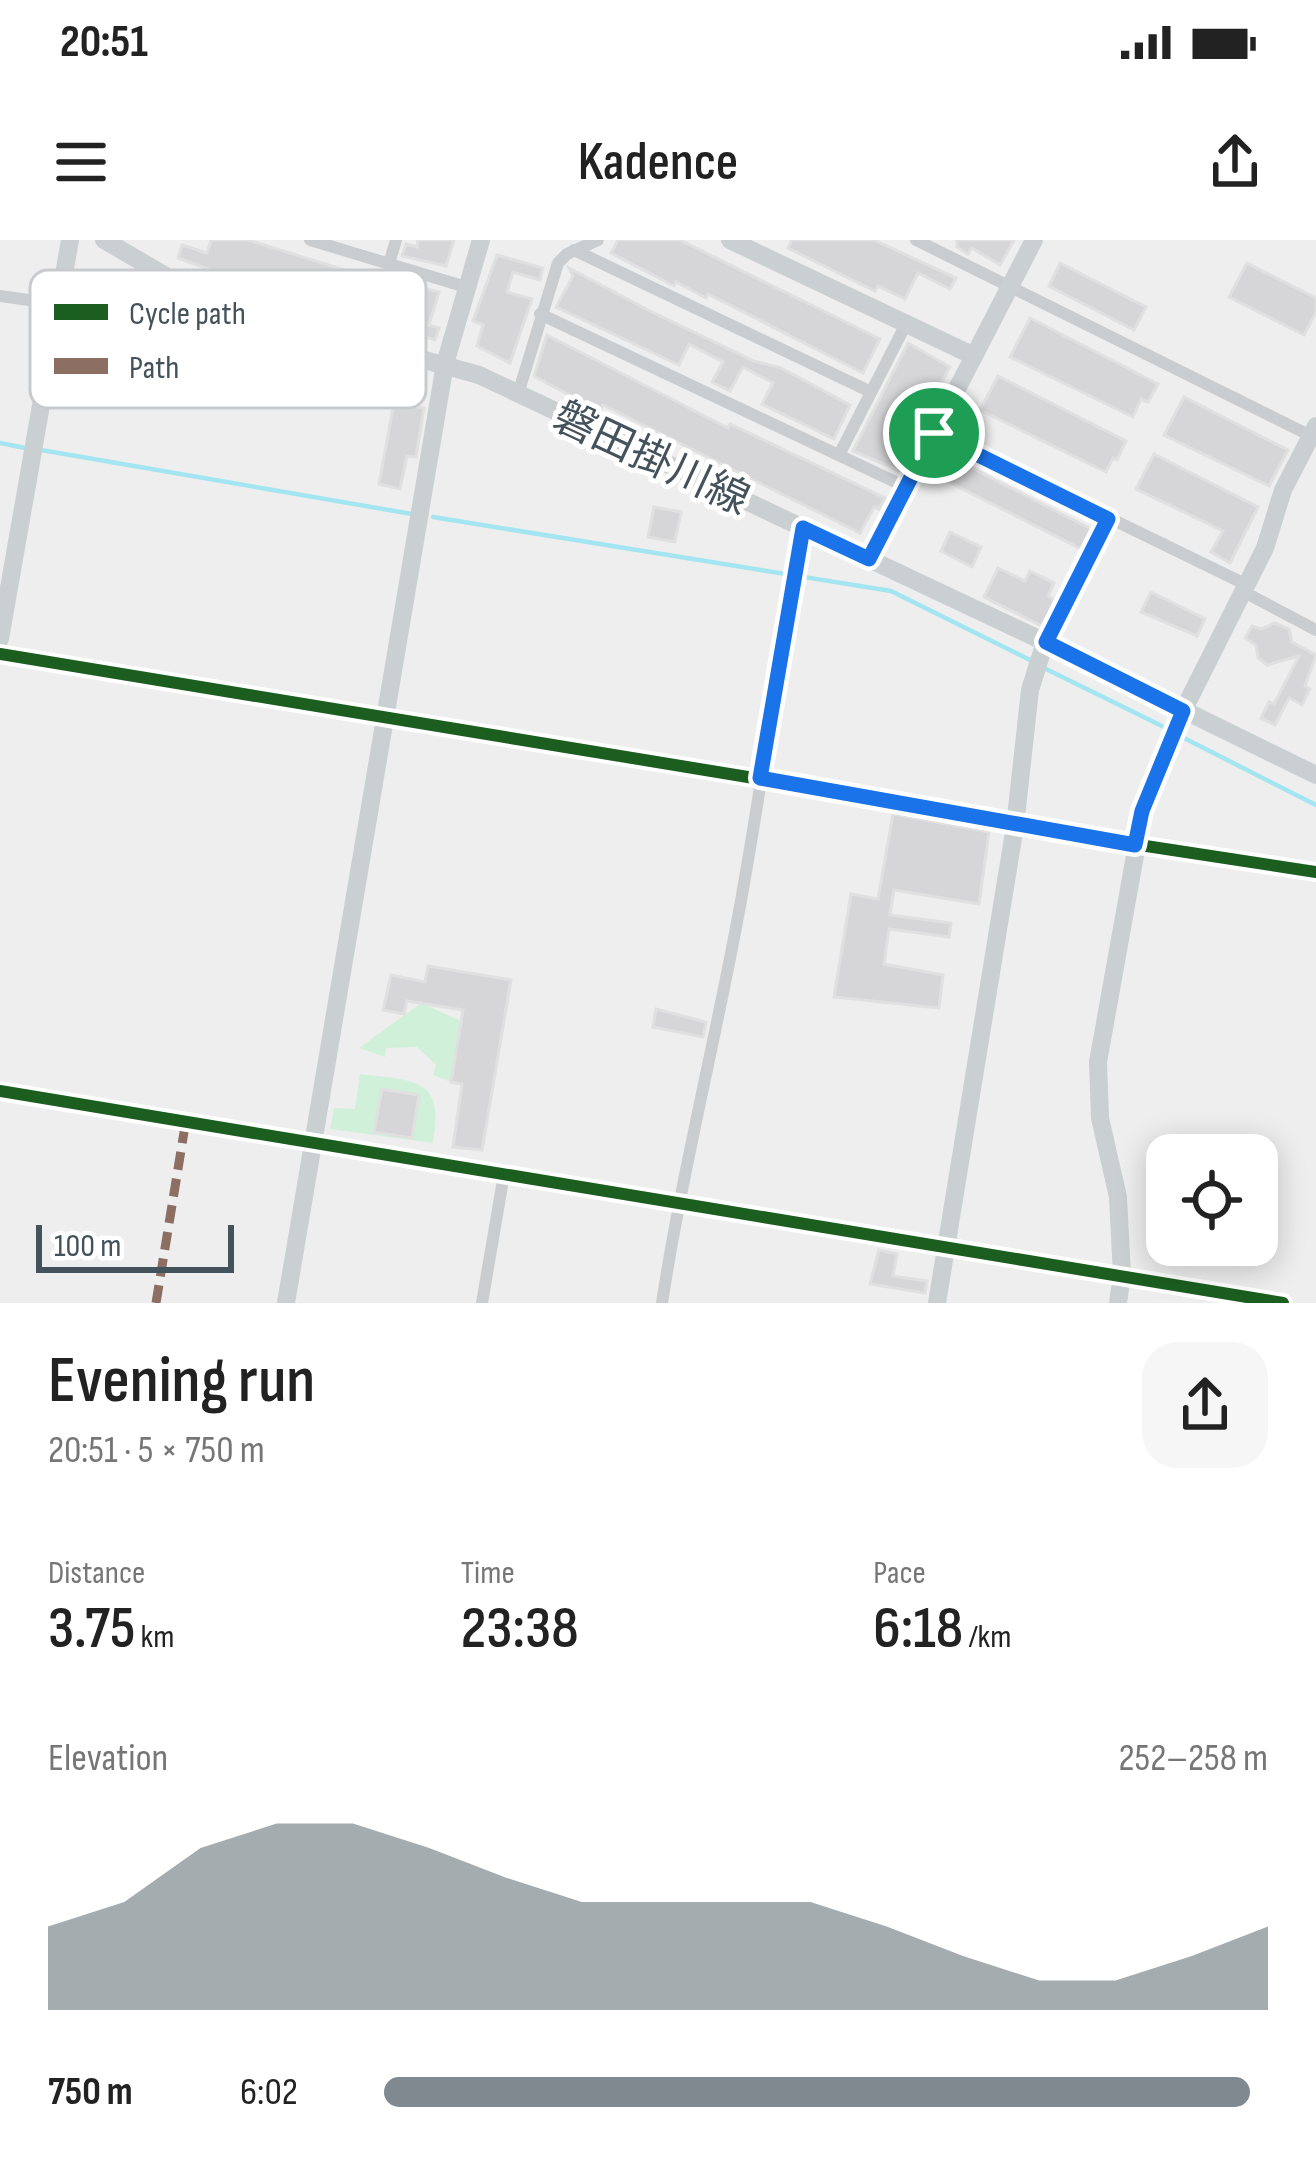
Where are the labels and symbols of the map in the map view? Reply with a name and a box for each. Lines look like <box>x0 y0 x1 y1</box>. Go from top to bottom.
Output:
legend <box>30 270 426 408</box>
text: Cycle path <box>129 294 246 334</box>
text: Path <box>129 348 179 388</box>
pin <box>883 382 985 484</box>
street label: 磐田掛川線 <box>545 392 757 527</box>
scale bar <box>36 1219 234 1272</box>

